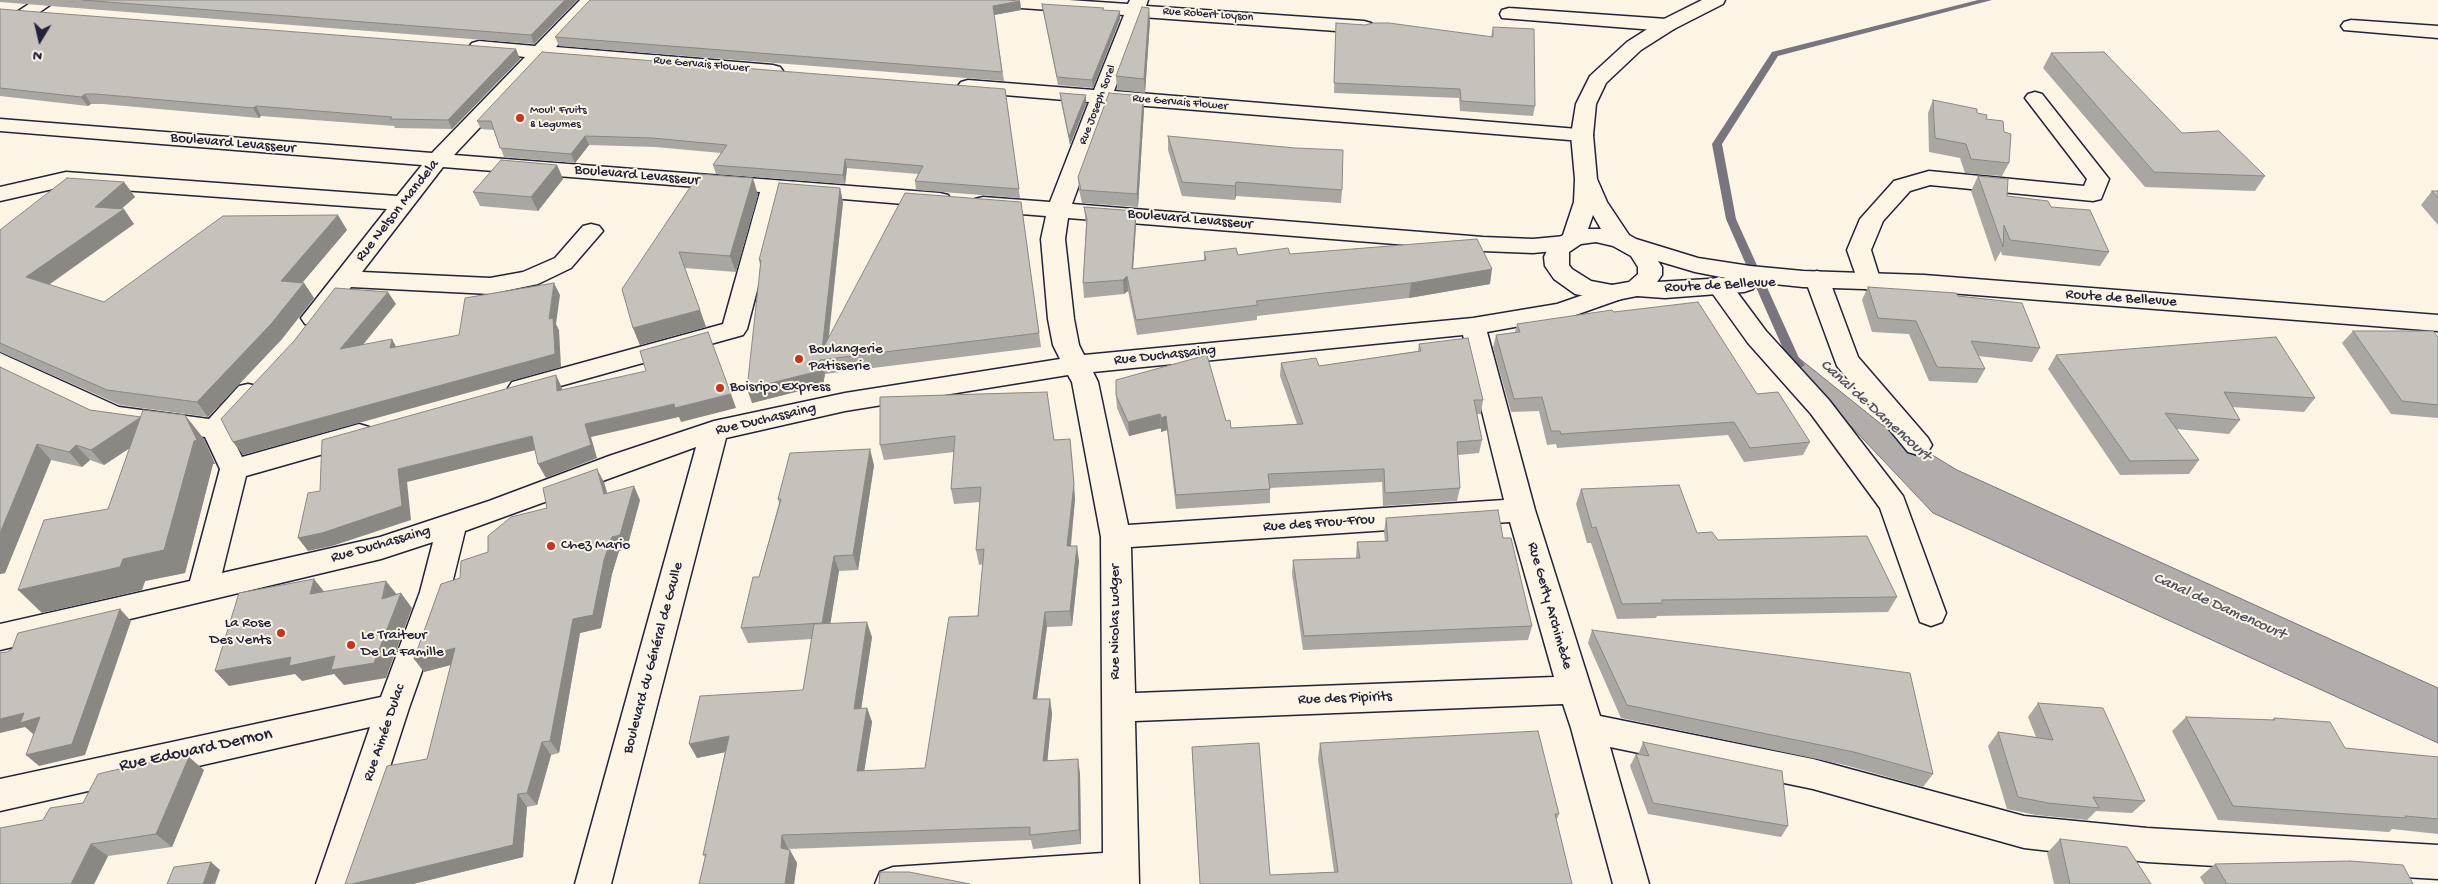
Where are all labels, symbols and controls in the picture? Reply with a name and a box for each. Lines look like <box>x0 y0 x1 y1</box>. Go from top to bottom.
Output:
street label: Rue Robert Loyson <box>1162 5 1254 25</box>
north arrow <box>15 15 65 65</box>
text: N <box>32 46 43 64</box>
street label: Rue Gervais Flower <box>653 54 749 76</box>
street label: Rue Joseph Sorel <box>1076 63 1120 147</box>
street label: Rue Gervais Flower <box>1132 92 1228 114</box>
place label: Moul' Fruits & Legumes <box>530 104 587 132</box>
marker: Moul' Fruits & Legumes <box>514 112 526 124</box>
street label: Boulevard Levasseur <box>170 130 296 158</box>
street label: Rue Nelson Mandela <box>352 156 444 266</box>
street label: Boulevard Levasseur <box>574 162 700 190</box>
street label: Boulevard Levasseur <box>1127 206 1253 234</box>
street label: Route de Bellevue <box>1664 274 1776 298</box>
street label: Route de Bellevue <box>2065 286 2177 312</box>
place label: Boulangerie Patisserie <box>809 341 883 376</box>
street label: Rue Duchassaing <box>1113 342 1217 370</box>
marker: Boulangerie Patisserie <box>793 353 805 365</box>
water label: Canal de Damencourt <box>1816 356 1934 466</box>
place label: Boisripo Express <box>730 379 830 397</box>
marker: Boisripo Express <box>714 382 726 394</box>
street label: Rue Duchassaing <box>714 400 818 440</box>
street label: Rue des Frou-Frou <box>1262 511 1376 537</box>
street label: Rue Duchassaing <box>329 522 433 568</box>
place label: Chez Mario <box>561 537 630 555</box>
marker: Chez Mario <box>545 540 557 552</box>
street label: Rue Gerty Archimède <box>1522 540 1576 672</box>
street label: Boulevard du Général de Gaulle <box>620 560 688 756</box>
street label: Rue Nicolas Ludger <box>1107 564 1125 680</box>
water label: Canal de Damencourt <box>2150 569 2288 645</box>
place label: La Rose Des Vents <box>210 615 271 650</box>
marker: La Rose Des Vents <box>275 627 287 639</box>
place label: Le Traiteur De La Famille <box>361 627 444 662</box>
marker: Le Traiteur De La Famille <box>345 639 357 651</box>
street label: Rue Aimée Dulac <box>360 682 410 784</box>
street label: Rue des Pipirits <box>1298 688 1392 710</box>
street label: Rue Edouard Dernon <box>117 724 275 778</box>

